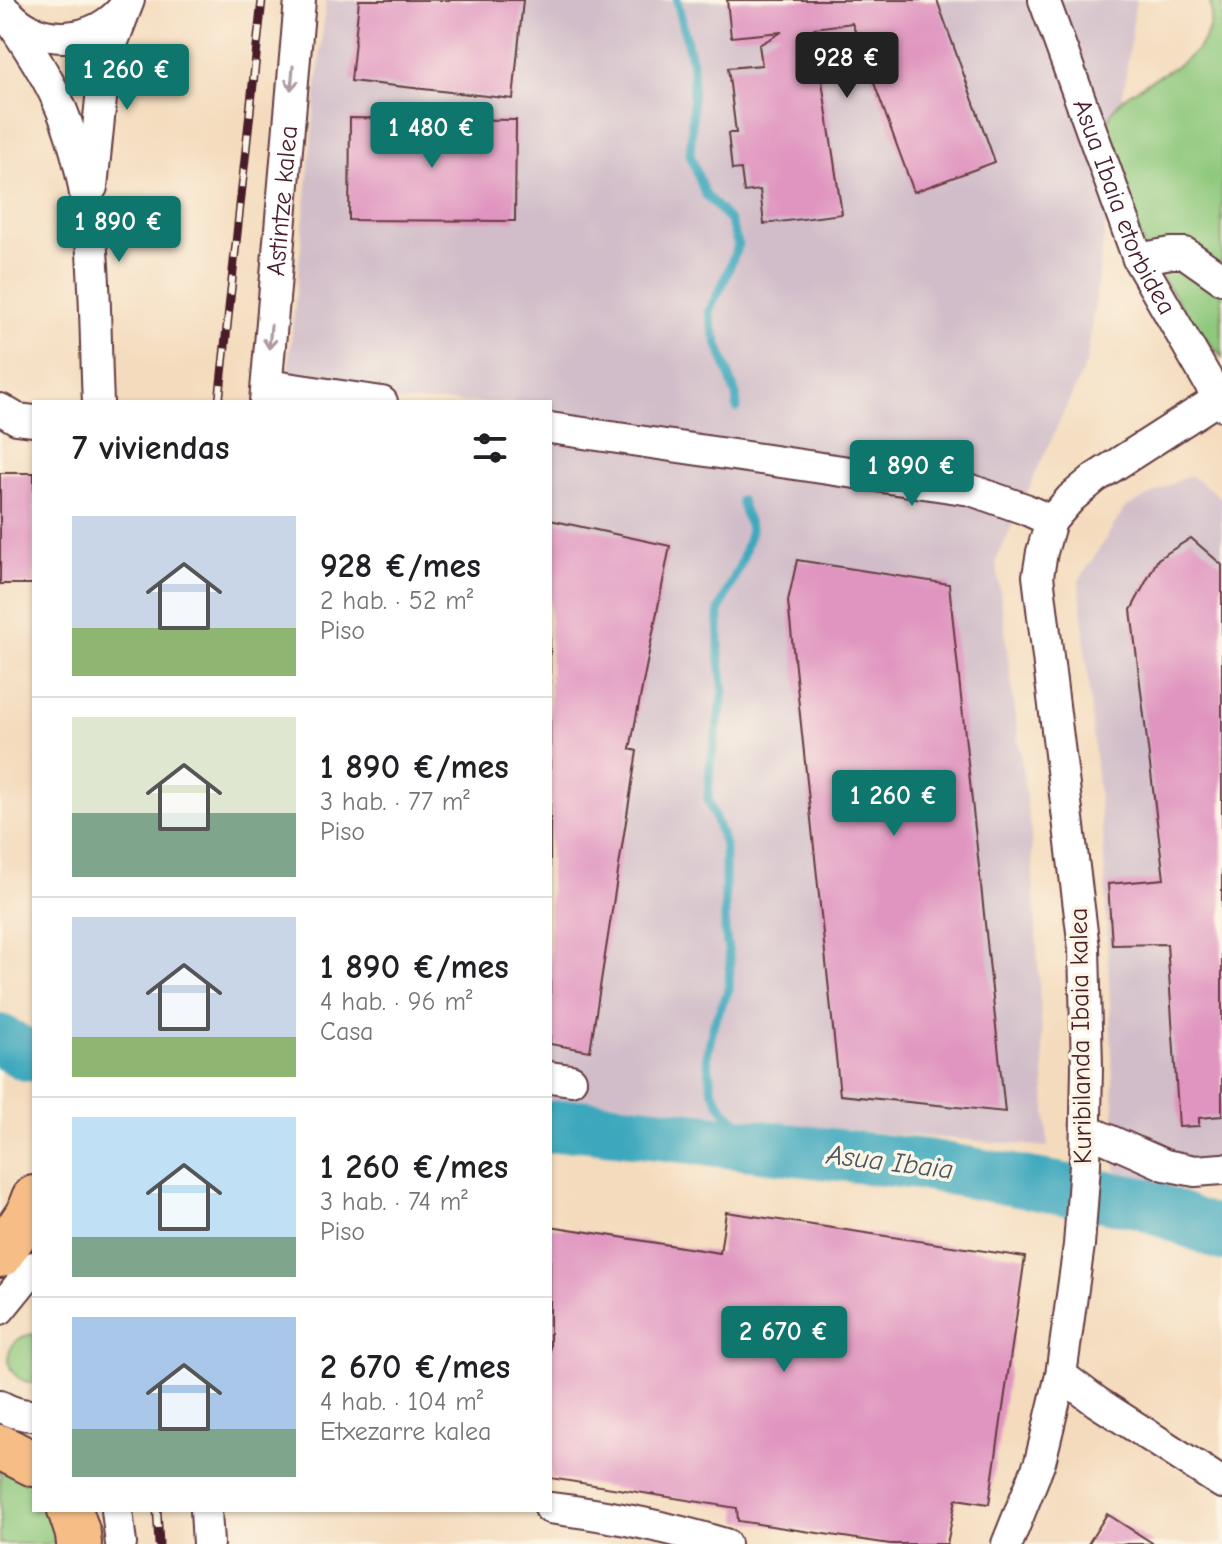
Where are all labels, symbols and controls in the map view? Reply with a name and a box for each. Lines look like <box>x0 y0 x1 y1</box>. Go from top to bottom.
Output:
pin: 928 € <box>791 32 903 100</box>
text: 928 € <box>813 43 881 73</box>
pin: 1 260 € <box>53 44 201 112</box>
text: 1 260 € <box>83 55 171 85</box>
one-way arrow <box>284 64 299 91</box>
street label: Asua Ibaia etorbidea <box>1066 95 1182 320</box>
pin: 1 480 € <box>358 102 506 170</box>
text: 1 480 € <box>388 113 476 143</box>
street label: Astintze kalea <box>261 124 304 277</box>
pin: 1 890 € <box>45 196 193 264</box>
text: 1 890 € <box>75 207 163 237</box>
one-way arrow <box>263 323 278 350</box>
icon: filters <box>468 426 512 470</box>
text: 7 viviendas <box>72 428 229 468</box>
pin: 1 890 € <box>838 440 986 508</box>
text: 1 890 € <box>868 451 956 481</box>
text: 928 €/mes <box>320 546 481 586</box>
icon: home <box>136 548 232 644</box>
text: 2 hab. · 52 m² <box>320 586 473 616</box>
text: Piso <box>320 616 365 646</box>
text: 1 890 €/mes <box>320 747 509 787</box>
icon: home <box>136 749 232 845</box>
pin: 1 260 € <box>820 770 968 838</box>
text: 1 260 € <box>850 781 938 811</box>
text: 3 hab. · 77 m² <box>320 787 470 817</box>
text: Piso <box>320 817 365 847</box>
street label: Kuribilanda Ibaia kalea <box>1064 908 1098 1164</box>
text: 1 890 €/mes <box>320 947 509 987</box>
icon: home <box>136 949 232 1045</box>
text: 4 hab. · 96 m² <box>320 987 472 1017</box>
text: Casa <box>320 1017 374 1047</box>
water label: Asua Ibaia <box>824 1138 955 1186</box>
text: 1 260 €/mes <box>320 1147 508 1187</box>
icon: home <box>136 1149 232 1245</box>
text: 3 hab. · 74 m² <box>320 1187 468 1217</box>
text: Piso <box>320 1217 365 1247</box>
pin: 2 670 € <box>710 1306 858 1374</box>
text: 2 670 € <box>739 1317 829 1347</box>
text: 2 670 €/mes <box>320 1347 510 1387</box>
icon: home <box>136 1349 232 1445</box>
text: 4 hab. · 104 m² <box>320 1387 483 1417</box>
text: Etxezarre kalea <box>320 1417 491 1447</box>

